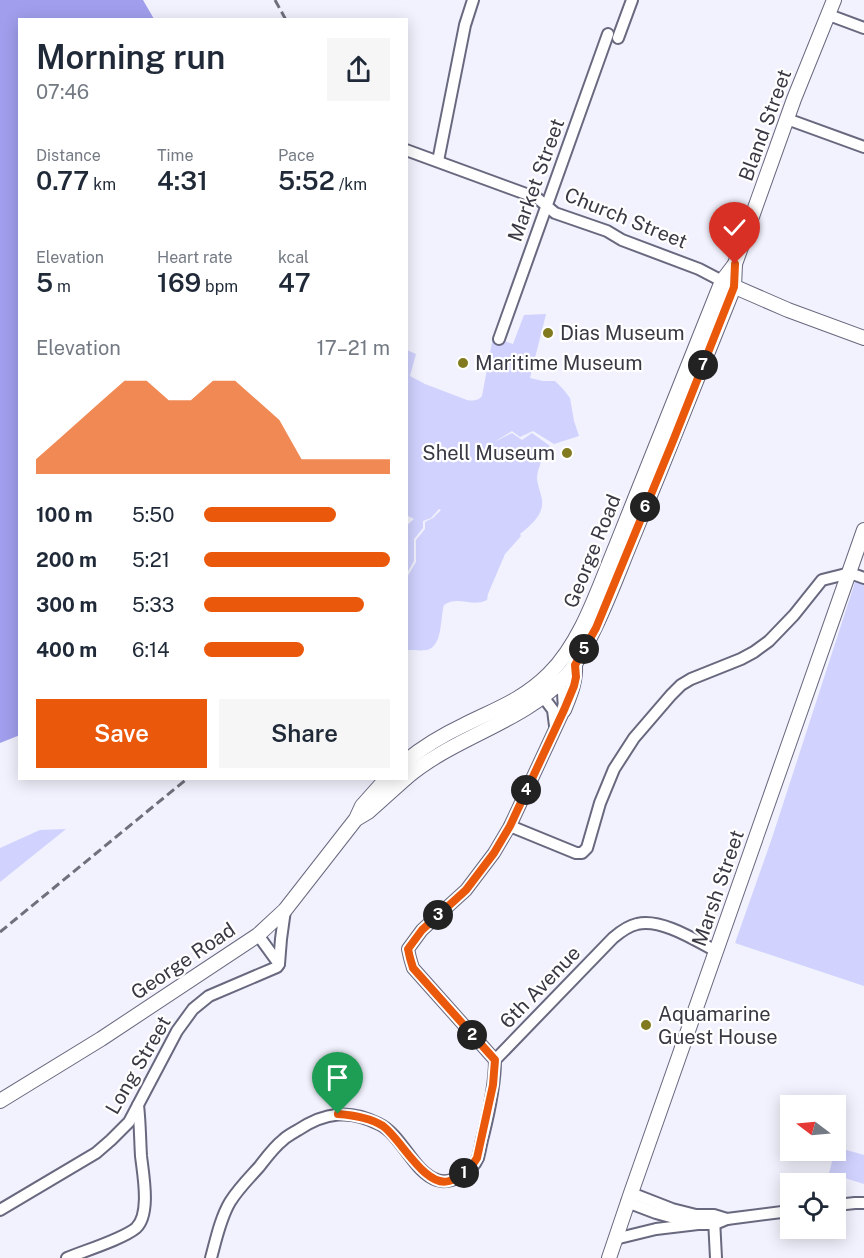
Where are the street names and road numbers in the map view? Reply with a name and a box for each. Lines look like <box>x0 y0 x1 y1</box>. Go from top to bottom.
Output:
street label: Bland Street <box>734 66 796 184</box>
street label: Market Street <box>503 115 569 245</box>
street label: Church Street <box>561 182 691 254</box>
street label: George Road <box>558 491 626 611</box>
street label: Marsh Street <box>687 827 749 949</box>
street label: George Road <box>126 917 240 1005</box>
street label: 6th Avenue <box>495 941 585 1033</box>
street label: Long Street <box>100 1011 176 1119</box>

